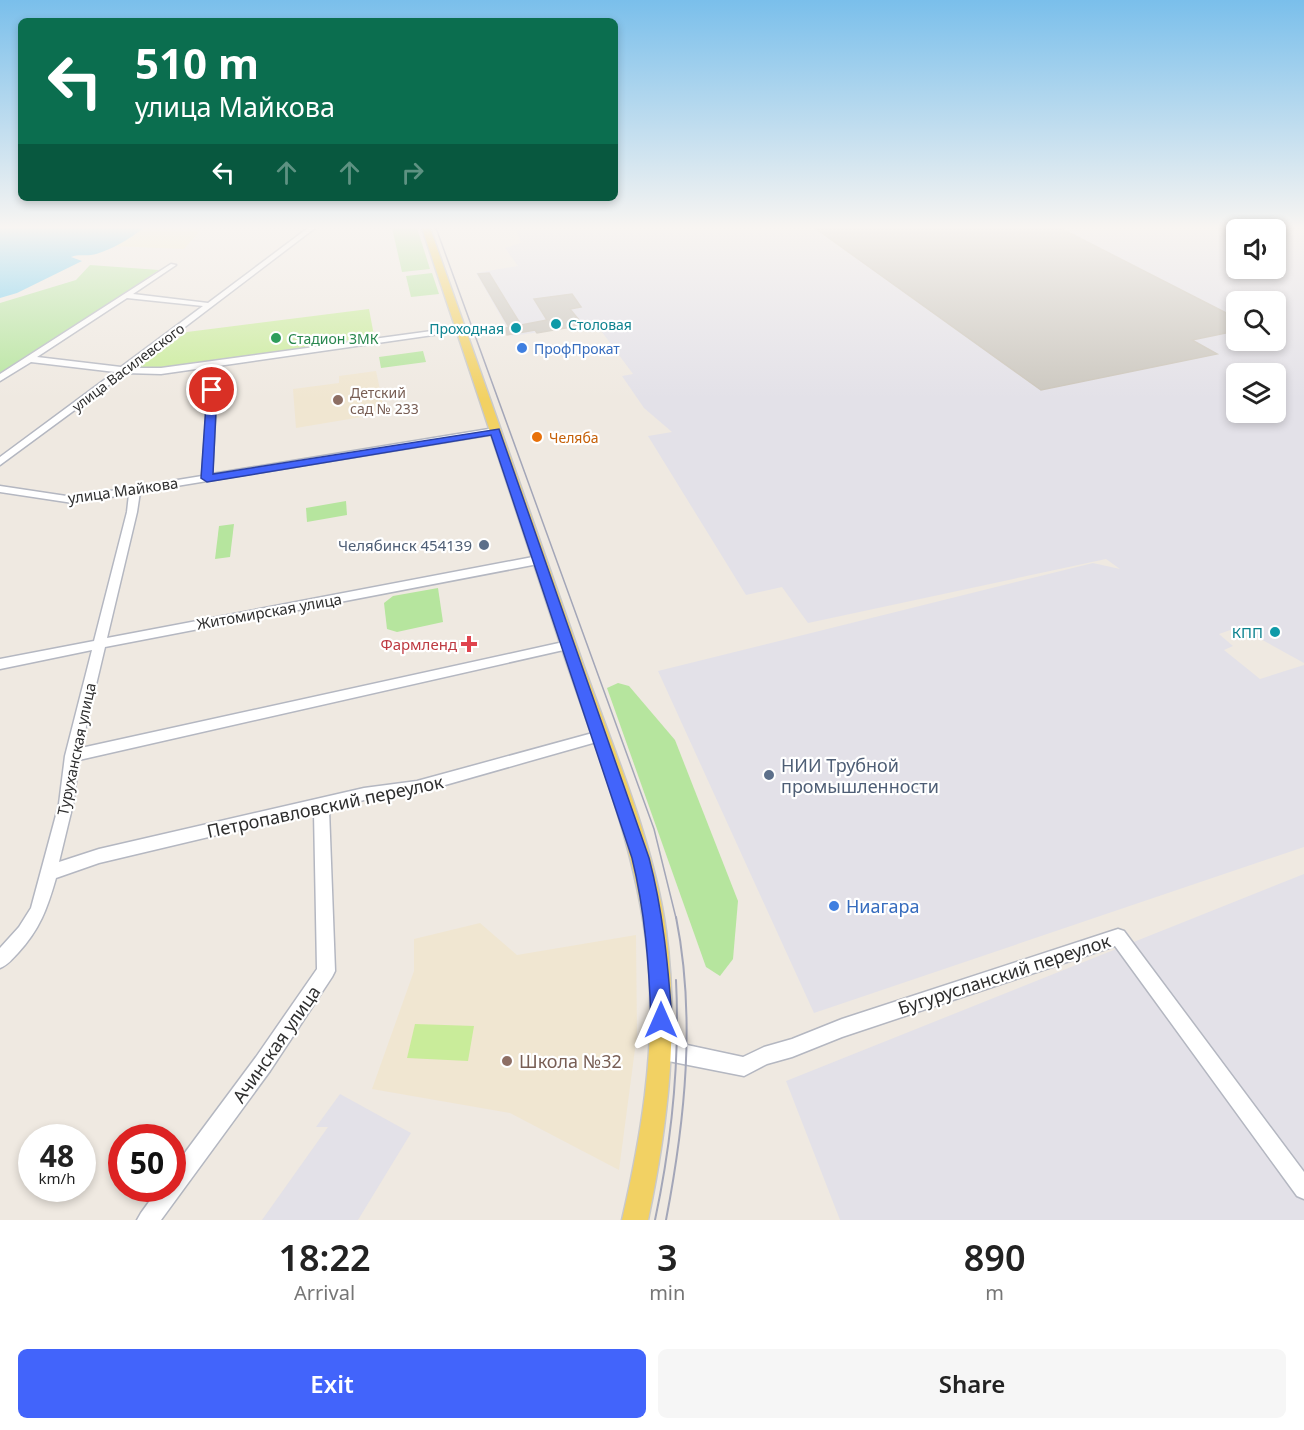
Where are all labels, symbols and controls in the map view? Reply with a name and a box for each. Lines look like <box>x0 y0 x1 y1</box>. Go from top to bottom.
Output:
text: 510 m <box>135 34 259 91</box>
icon: left <box>36 42 114 120</box>
text: улица Майкова <box>135 88 335 125</box>
icon: left <box>207 156 240 189</box>
icon: ahead <box>270 156 303 189</box>
icon: ahead <box>333 156 366 189</box>
icon: right <box>396 156 429 189</box>
map controls <box>1226 219 1286 423</box>
button: sound <box>1226 219 1286 279</box>
button: search <box>1226 291 1286 351</box>
place label: Столовая <box>568 315 632 334</box>
marker: Столовая <box>549 317 563 331</box>
street label: улица Василевского <box>68 318 188 416</box>
place label: Проходная <box>429 319 504 338</box>
marker: Проходная <box>509 321 523 335</box>
place label: Стадион ЗМК <box>288 329 379 348</box>
marker: Стадион ЗМК <box>269 331 283 345</box>
place label: ПрофПрокат <box>534 339 620 358</box>
marker: ПрофПрокат <box>515 341 529 355</box>
button: layers <box>1226 363 1286 423</box>
pin <box>186 364 237 415</box>
icon: arrive <box>195 373 228 406</box>
place label: Детский сад № 233 <box>350 383 419 418</box>
marker: Детский сад № 233 <box>331 393 345 407</box>
place label: Челяба <box>549 428 599 447</box>
marker: Челяба <box>530 430 544 444</box>
street label: улица Майкова <box>67 472 179 508</box>
place label: Челябинск 454139 <box>338 535 472 555</box>
marker: Челябинск 454139 <box>477 538 491 552</box>
street label: Житомирская улица <box>195 588 343 634</box>
place label: КПП <box>1232 622 1263 642</box>
marker: КПП <box>1268 625 1282 639</box>
place label: Фармленд <box>380 634 457 654</box>
marker: Фармленд <box>462 637 476 651</box>
street label: Туруханская улица <box>52 681 100 817</box>
place label: НИИ Трубной промышленности <box>781 753 939 798</box>
marker: НИИ Трубной промышленности <box>762 768 776 782</box>
street label: Петропавловский переулок <box>205 769 446 843</box>
place label: Ниагара <box>846 894 919 918</box>
marker: Ниагара <box>827 899 841 913</box>
street label: Бугурусланский переулок <box>895 928 1114 1020</box>
street label: Ачинская улица <box>227 981 325 1107</box>
position arrow <box>629 988 693 1052</box>
place label: Школа №32 <box>519 1049 622 1073</box>
marker: Школа №32 <box>500 1054 514 1068</box>
speed limit sign: 50 <box>108 1124 186 1202</box>
text: 48 <box>40 1135 74 1176</box>
text: km/h <box>39 1168 75 1188</box>
text: 18:22 <box>278 1233 371 1282</box>
text: 3 <box>657 1233 678 1282</box>
text: 890 <box>964 1233 1026 1282</box>
text: Arrival <box>294 1279 355 1306</box>
text: min <box>649 1279 685 1306</box>
text: m <box>985 1279 1004 1306</box>
button: Exit <box>18 1349 646 1418</box>
button: Share <box>658 1349 1286 1418</box>

